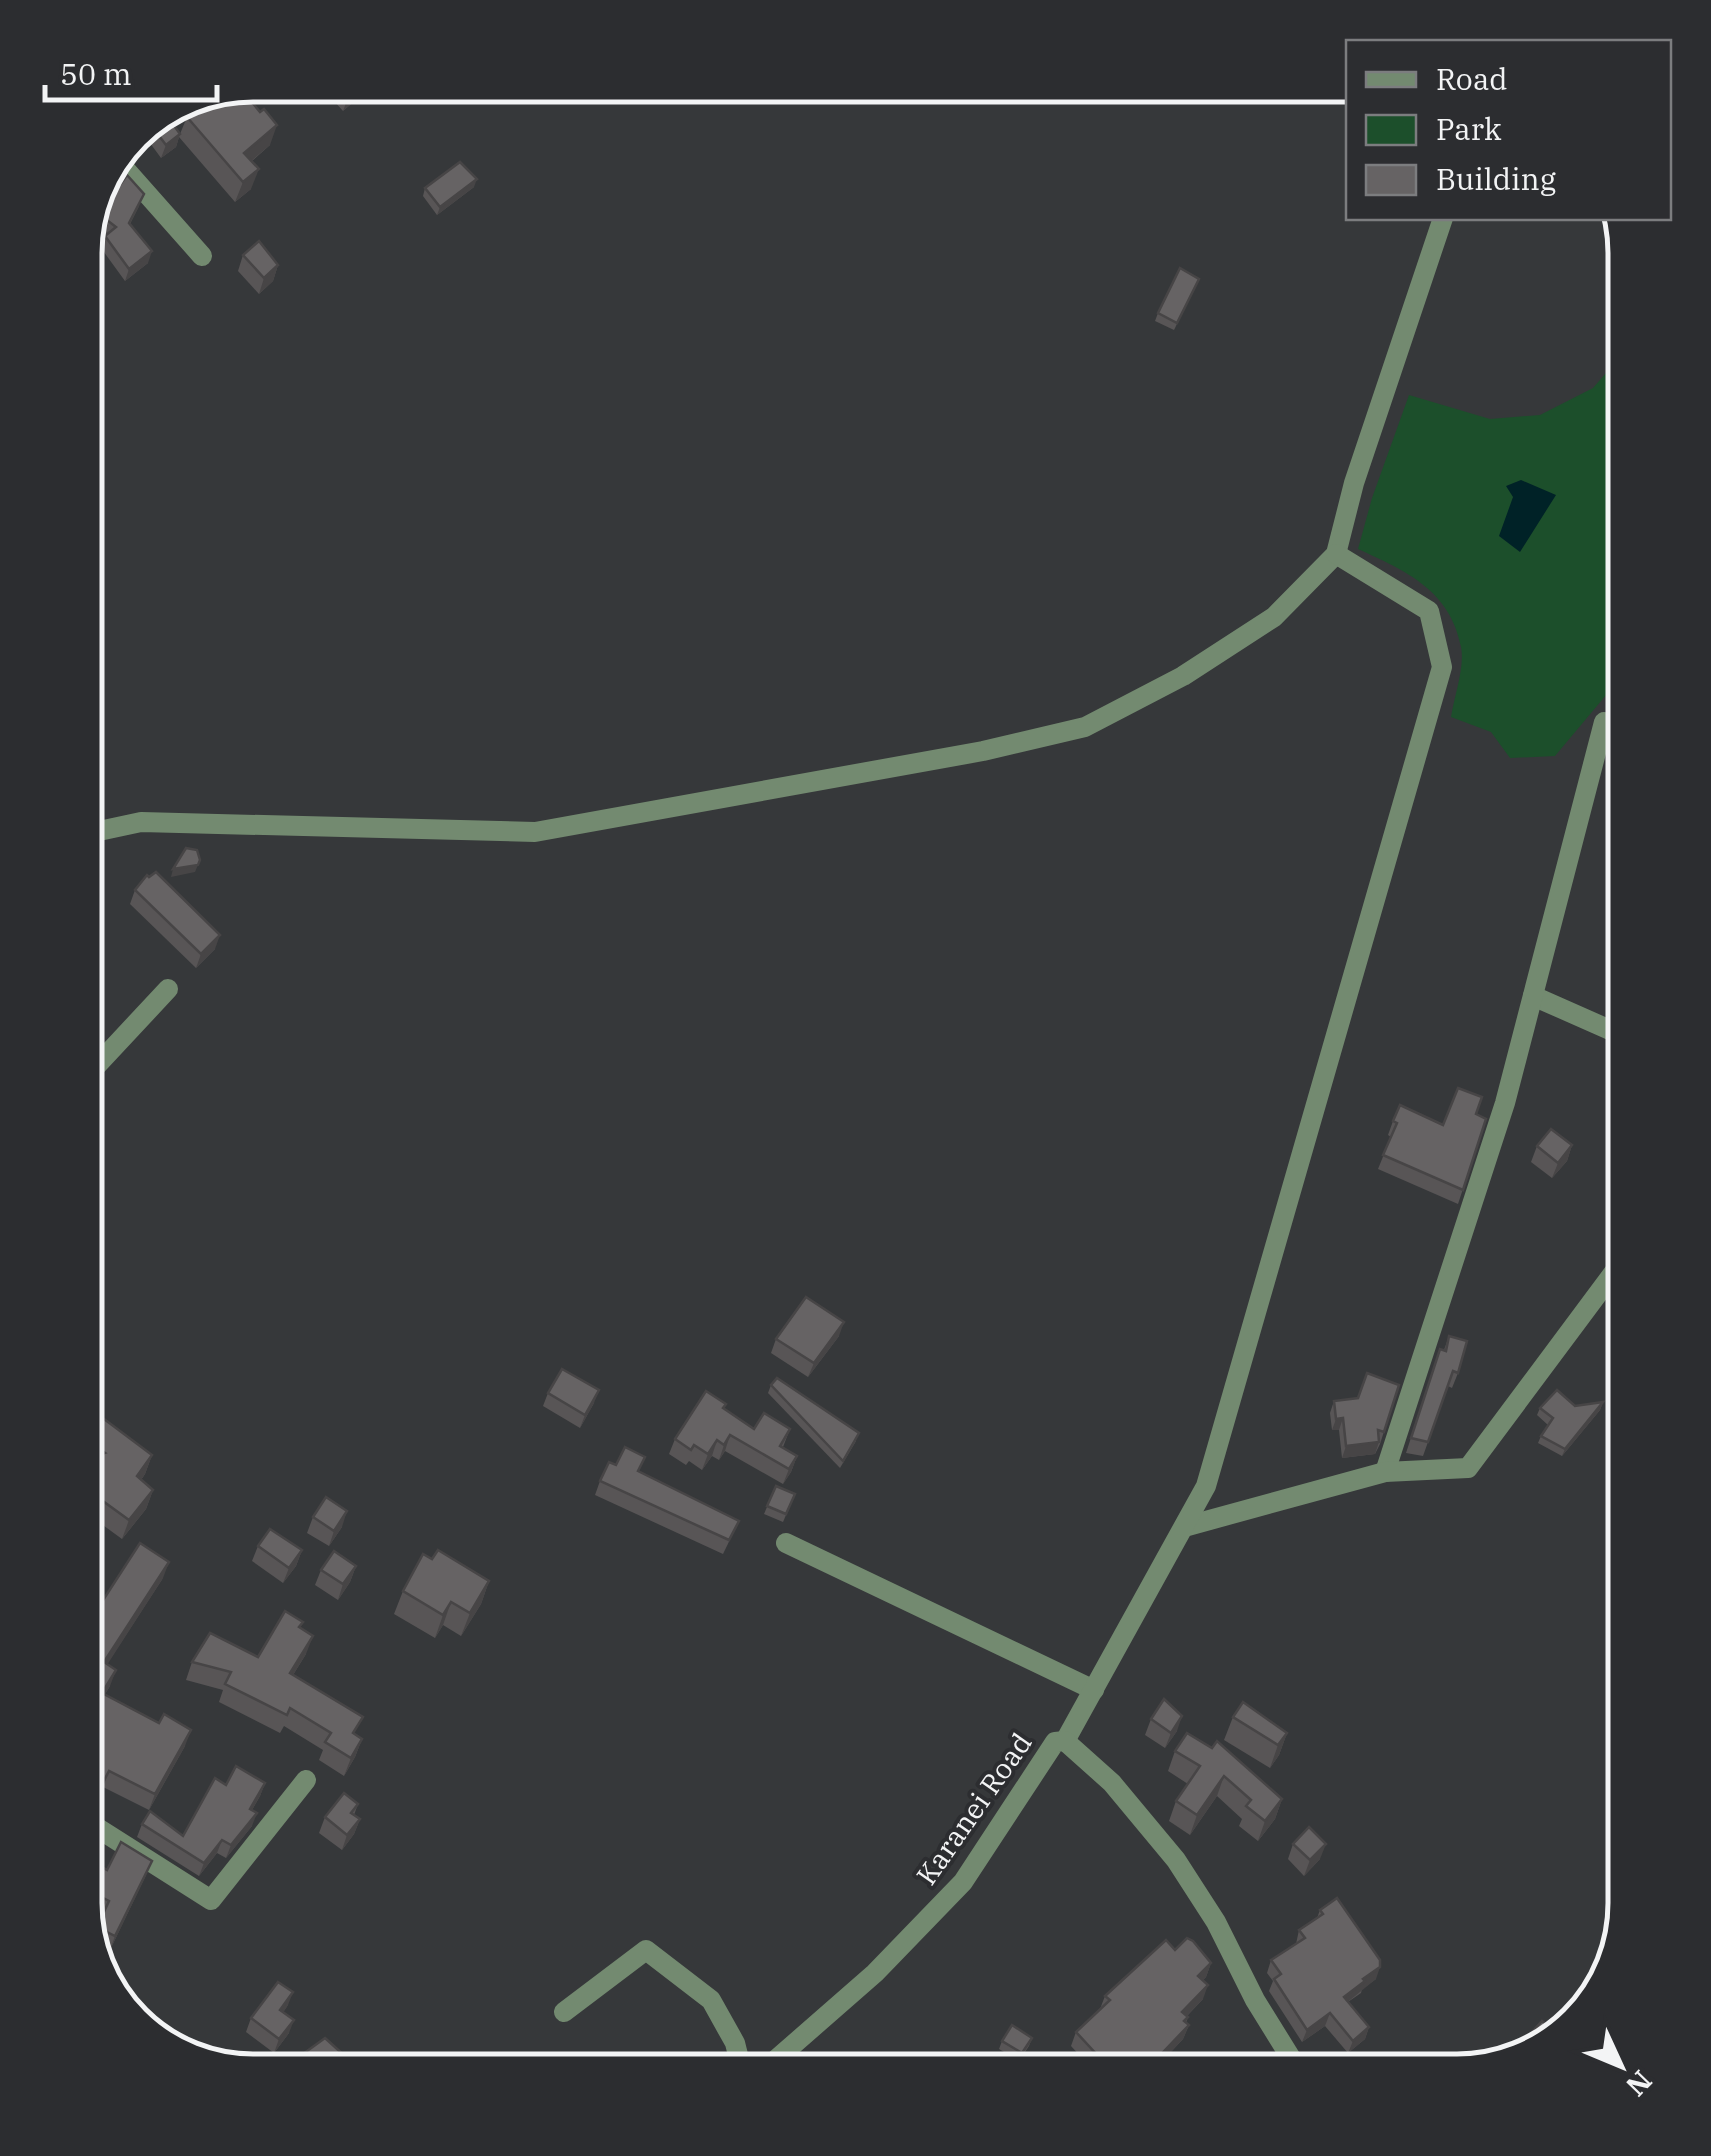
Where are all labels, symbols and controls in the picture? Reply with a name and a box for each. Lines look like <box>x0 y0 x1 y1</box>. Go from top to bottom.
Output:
scale bar <box>45 40 218 102</box>
legend <box>1346 40 1671 220</box>
text: 50 m <box>60 54 132 93</box>
text: Road <box>1436 59 1508 98</box>
text: Park <box>1436 109 1502 148</box>
text: Building <box>1436 159 1556 198</box>
street label: Karanei Road <box>908 1725 1040 1892</box>
north arrow <box>1571 2016 1671 2116</box>
text: N <box>1618 2063 1660 2105</box>

